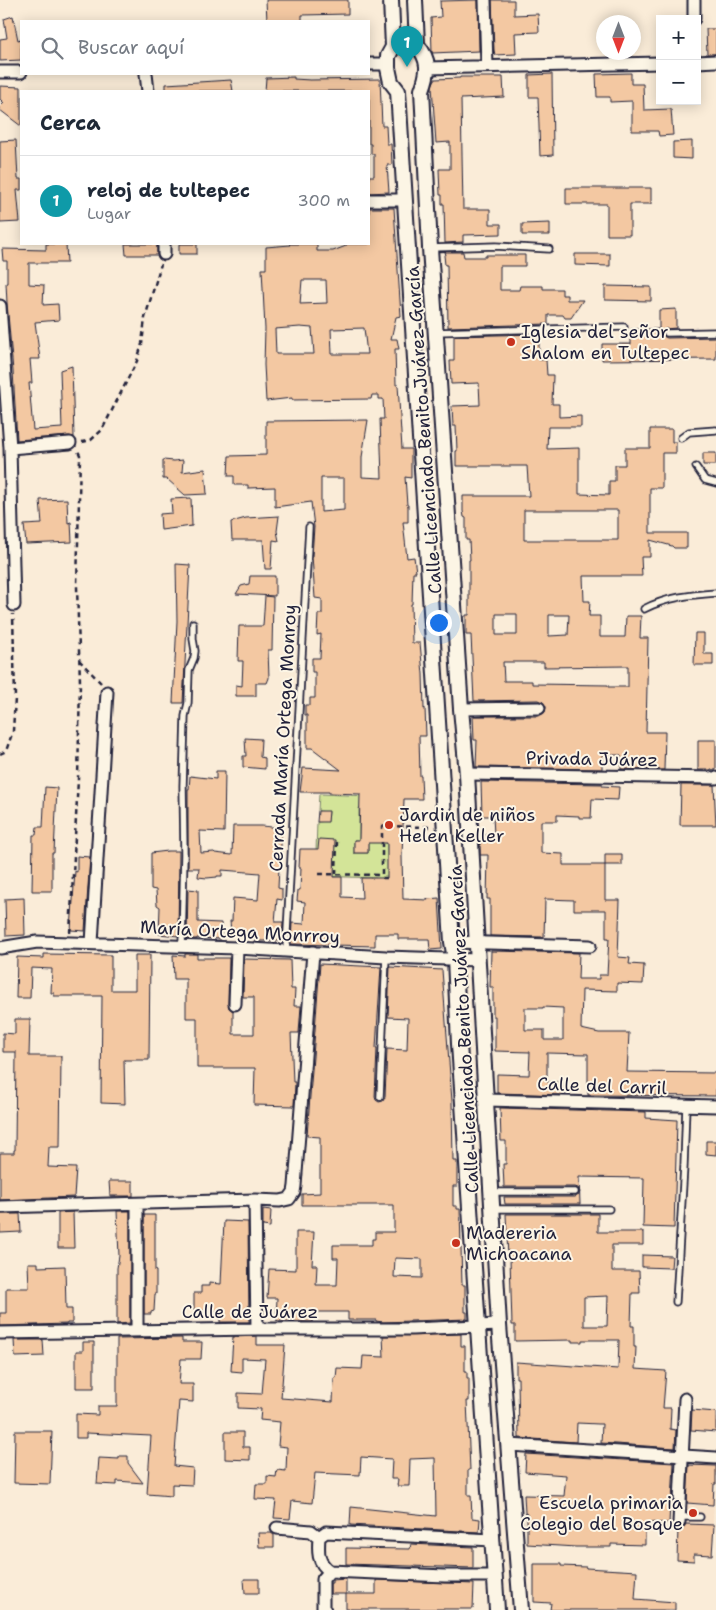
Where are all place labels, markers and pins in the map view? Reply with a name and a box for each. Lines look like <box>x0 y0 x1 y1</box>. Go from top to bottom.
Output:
pin: 1 <box>391 26 423 67</box>
place label: Iglesia del señor Shalom en Tultepec <box>521 320 690 365</box>
marker: Iglesia del señor Shalom en Tultepec <box>505 336 517 348</box>
place label: Jardin de niños Helen Keller <box>399 803 535 848</box>
marker: Jardin de niños Helen Keller <box>383 819 395 831</box>
place label: Madereria Michoacana <box>466 1221 572 1266</box>
marker: Madereria Michoacana <box>450 1237 462 1249</box>
place label: Escuela primaria Colegio del Bosque <box>520 1491 683 1536</box>
marker: Escuela primaria Colegio del Bosque <box>687 1507 699 1519</box>

